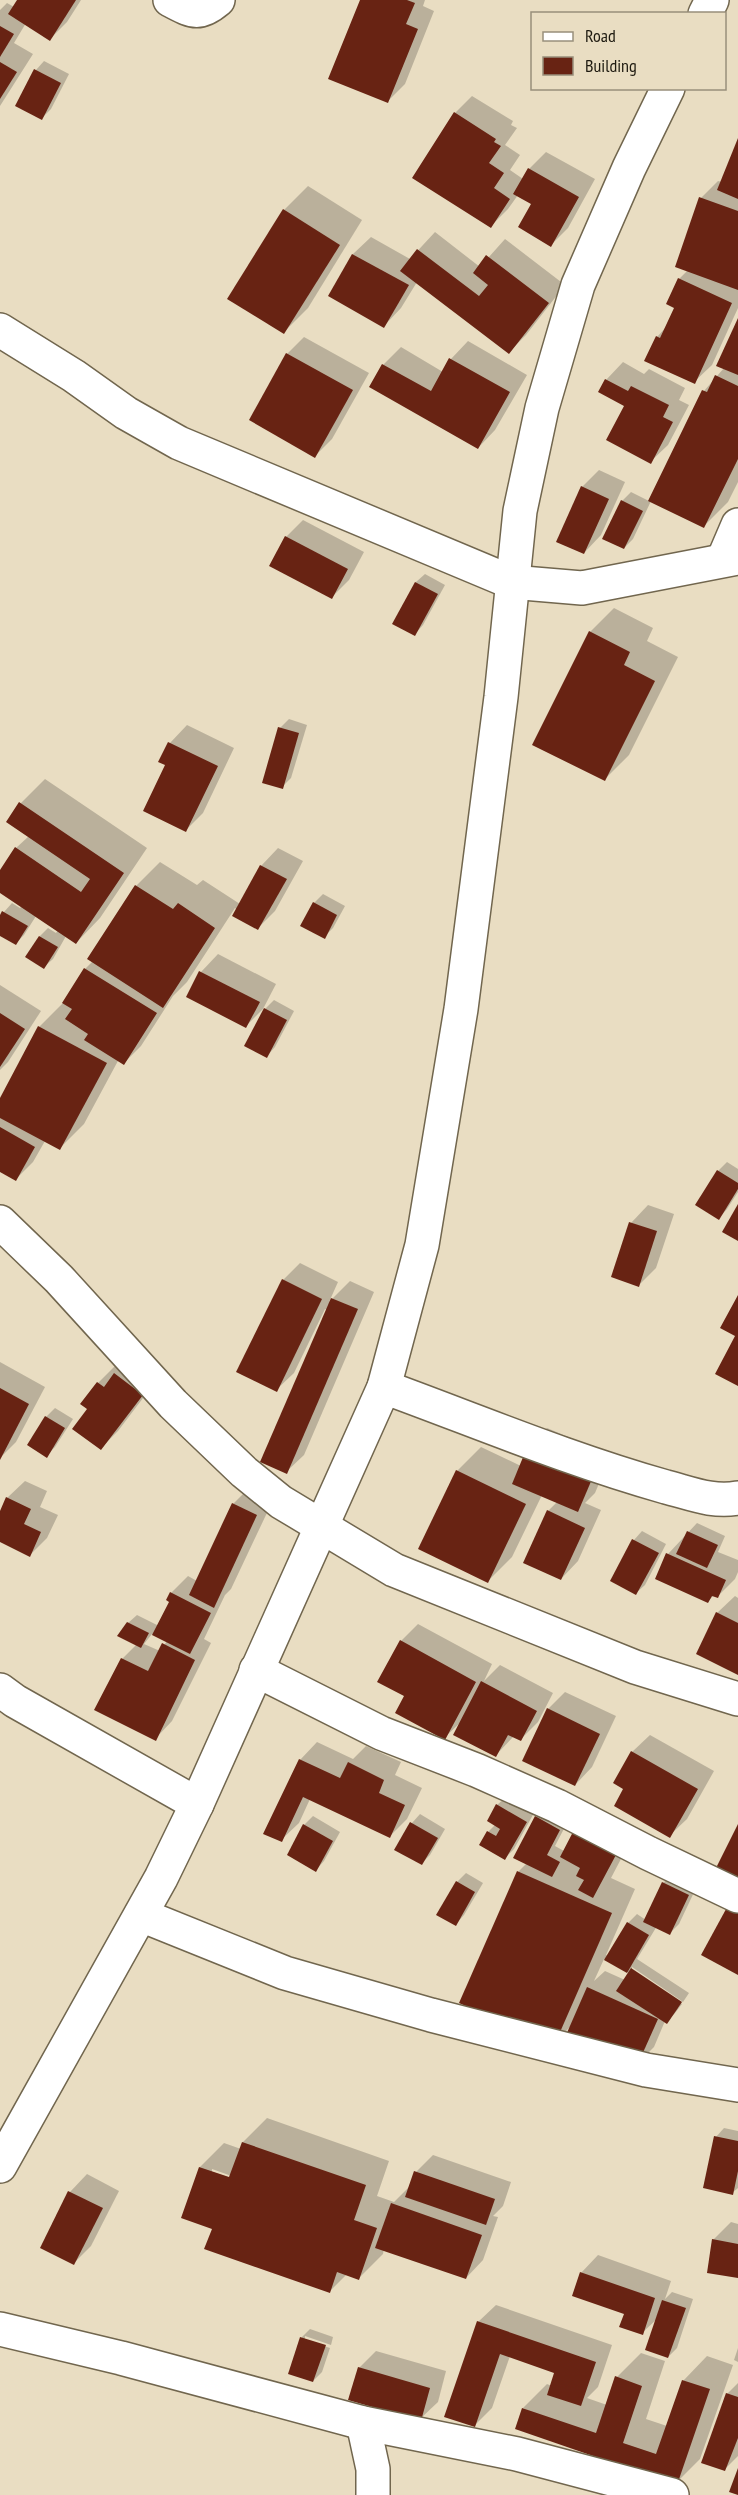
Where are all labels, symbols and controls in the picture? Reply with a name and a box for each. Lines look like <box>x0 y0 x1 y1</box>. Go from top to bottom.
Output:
legend <box>531 12 726 90</box>
text: Road <box>585 24 616 47</box>
text: Building <box>585 54 637 77</box>

